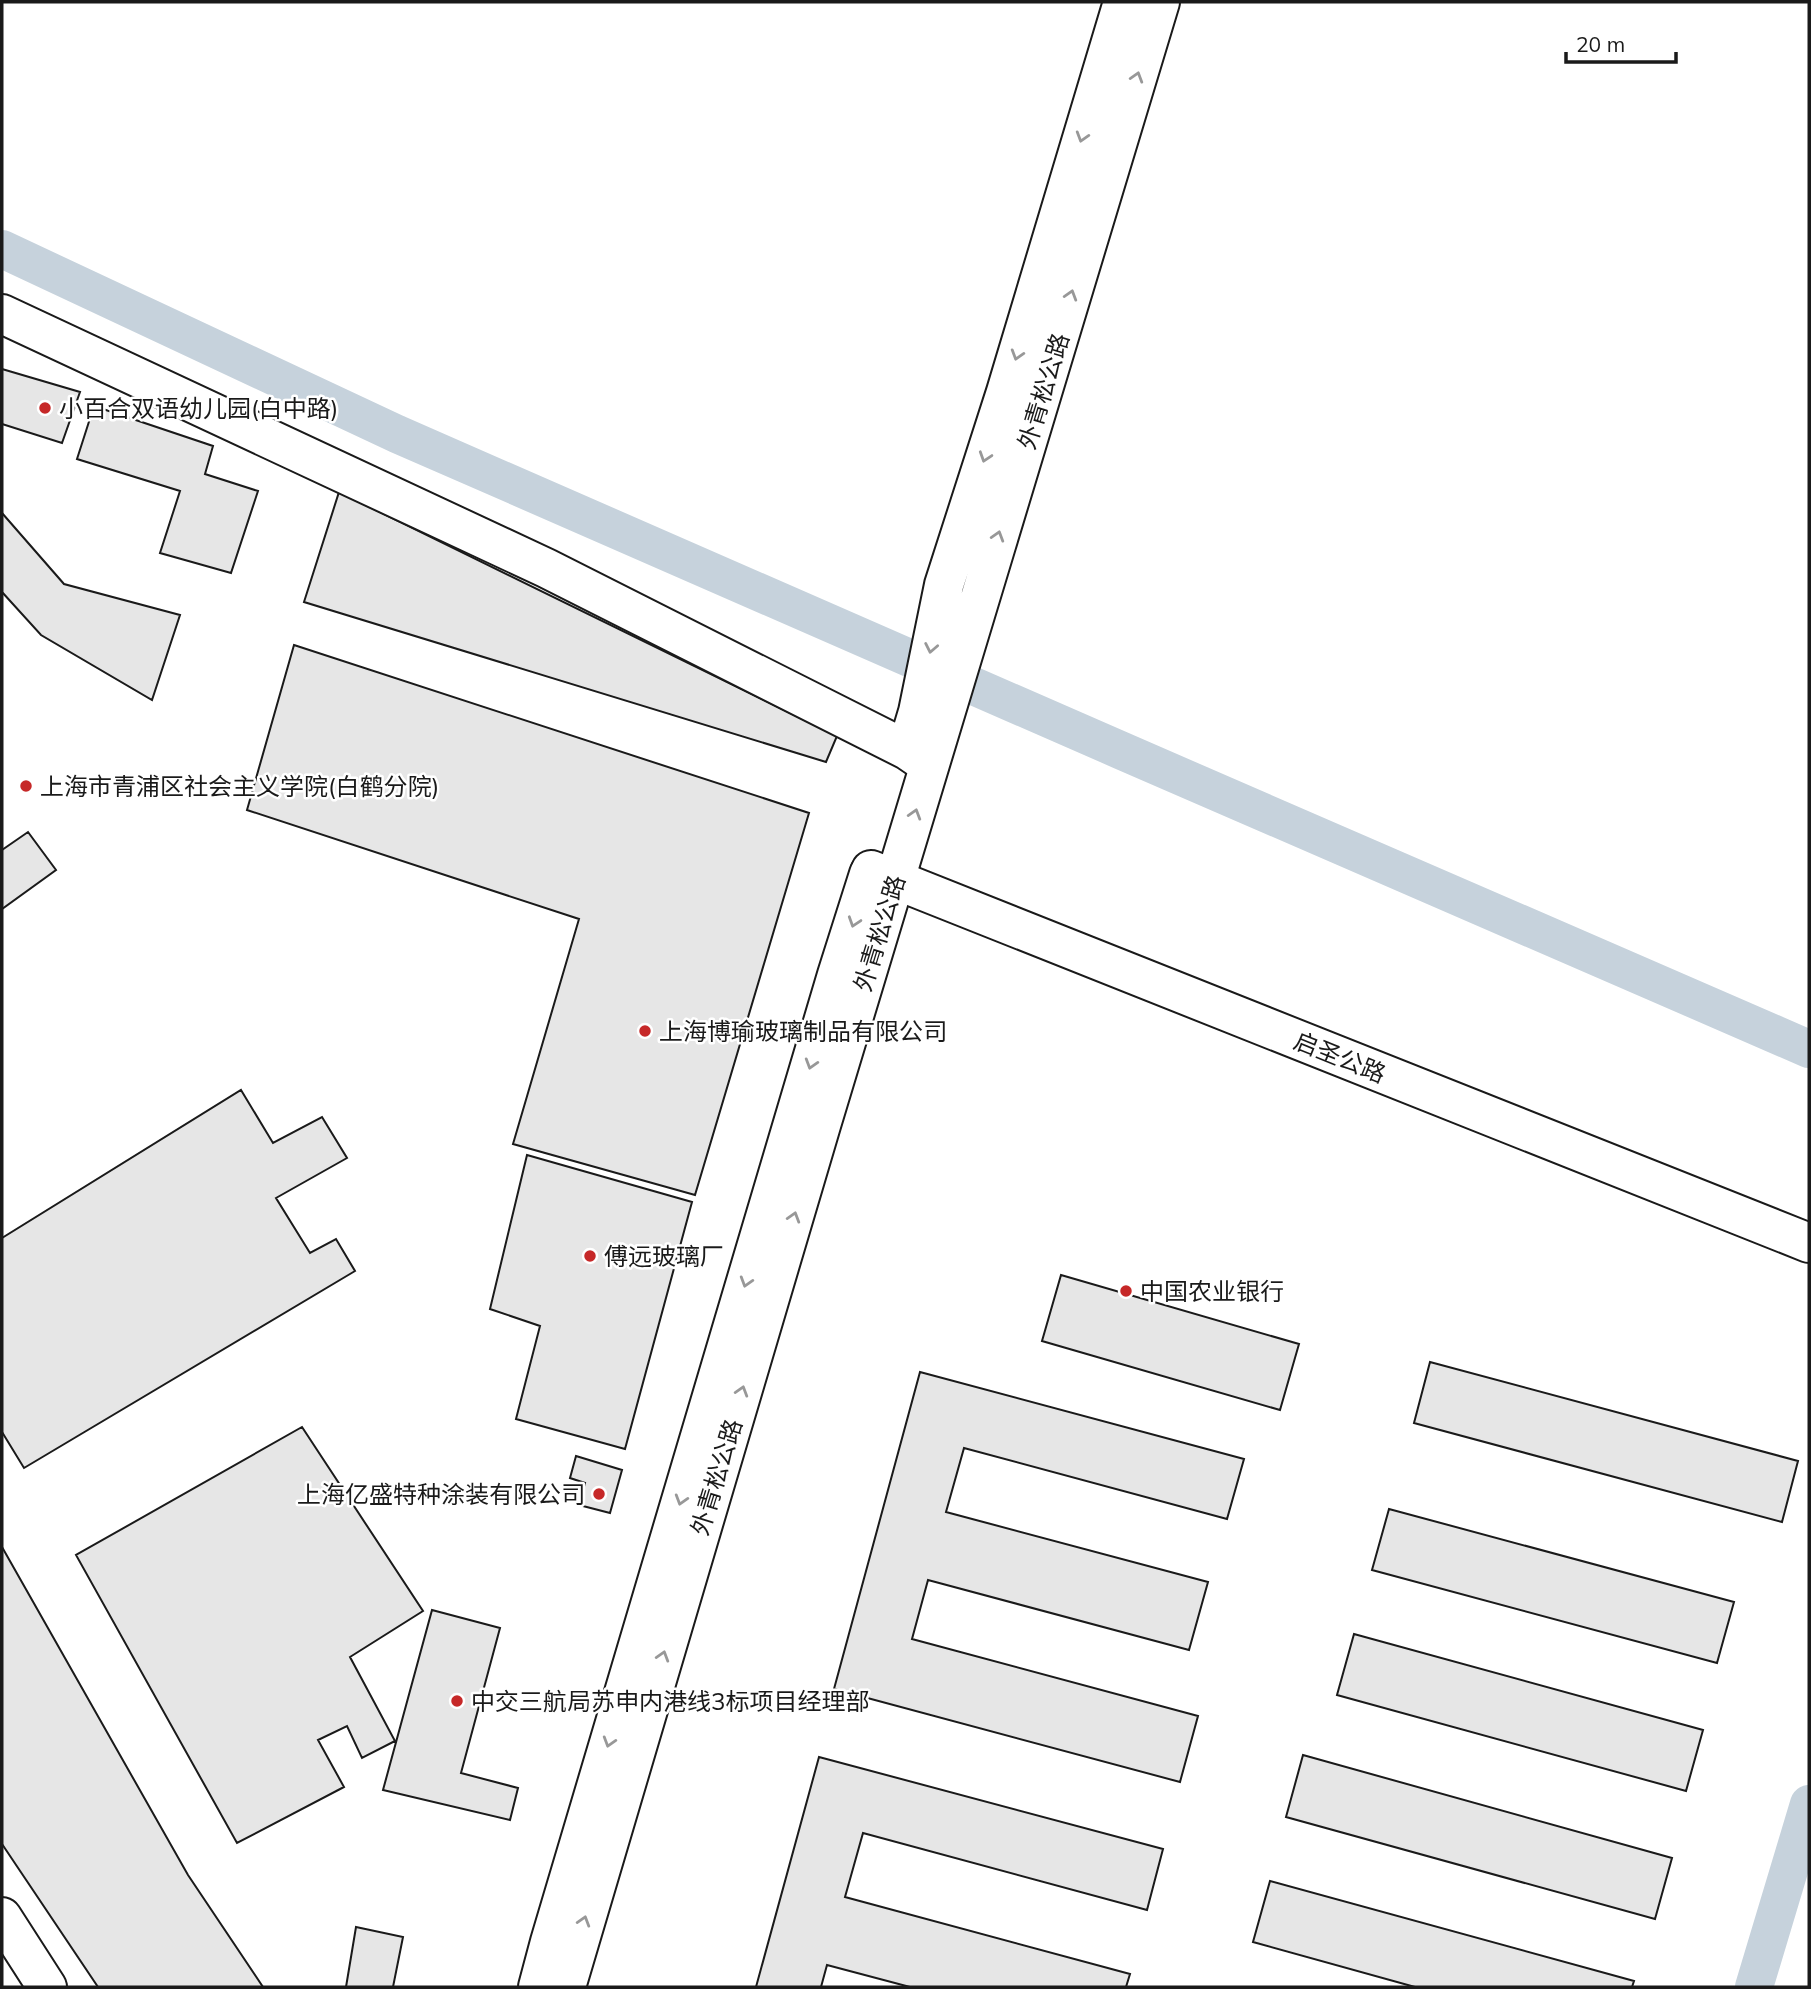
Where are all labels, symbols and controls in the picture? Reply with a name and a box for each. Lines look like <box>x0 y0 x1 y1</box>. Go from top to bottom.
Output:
scale bar <box>1566 21 1676 65</box>
text: 20 m <box>1576 31 1625 57</box>
one-way arrow <box>1129 72 1144 84</box>
one-way arrow <box>1076 131 1091 143</box>
one-way arrow <box>1063 289 1078 301</box>
street label: 外青松公路 <box>1011 329 1075 453</box>
one-way arrow <box>1010 349 1025 361</box>
place label: 小百合双语幼儿园(白中路) <box>59 393 338 423</box>
marker: 小百合双语幼儿园(白中路) <box>37 400 53 416</box>
one-way arrow <box>979 450 993 462</box>
one-way arrow <box>990 530 1005 542</box>
one-way arrow <box>925 642 940 654</box>
place label: 上海市青浦区社会主义学院(白鹤分院) <box>40 771 439 801</box>
marker: 上海市青浦区社会主义学院(白鹤分院) <box>18 778 34 794</box>
one-way arrow <box>906 808 921 820</box>
street label: 外青松公路 <box>847 871 911 995</box>
one-way arrow <box>848 916 862 928</box>
place label: 上海博瑜玻璃制品有限公司 <box>659 1016 947 1046</box>
marker: 上海博瑜玻璃制品有限公司 <box>637 1023 653 1039</box>
street label: 启圣公路 <box>1290 1025 1390 1089</box>
one-way arrow <box>804 1058 819 1070</box>
one-way arrow <box>785 1211 800 1223</box>
place label: 傅远玻璃厂 <box>604 1241 724 1271</box>
marker: 傅远玻璃厂 <box>582 1248 598 1264</box>
one-way arrow <box>739 1276 754 1288</box>
place label: 中国农业银行 <box>1140 1276 1284 1306</box>
marker: 中国农业银行 <box>1118 1283 1134 1299</box>
one-way arrow <box>733 1386 748 1398</box>
street label: 外青松公路 <box>684 1415 748 1539</box>
place label: 上海亿盛特种涂装有限公司 <box>297 1479 585 1509</box>
marker: 上海亿盛特种涂装有限公司 <box>591 1486 607 1502</box>
one-way arrow <box>675 1494 690 1506</box>
one-way arrow <box>655 1651 670 1663</box>
place label: 中交三航局苏申内港线3标项目经理部 <box>471 1686 869 1716</box>
marker: 中交三航局苏申内港线3标项目经理部 <box>449 1693 465 1709</box>
one-way arrow <box>603 1735 618 1747</box>
one-way arrow <box>576 1916 591 1928</box>

